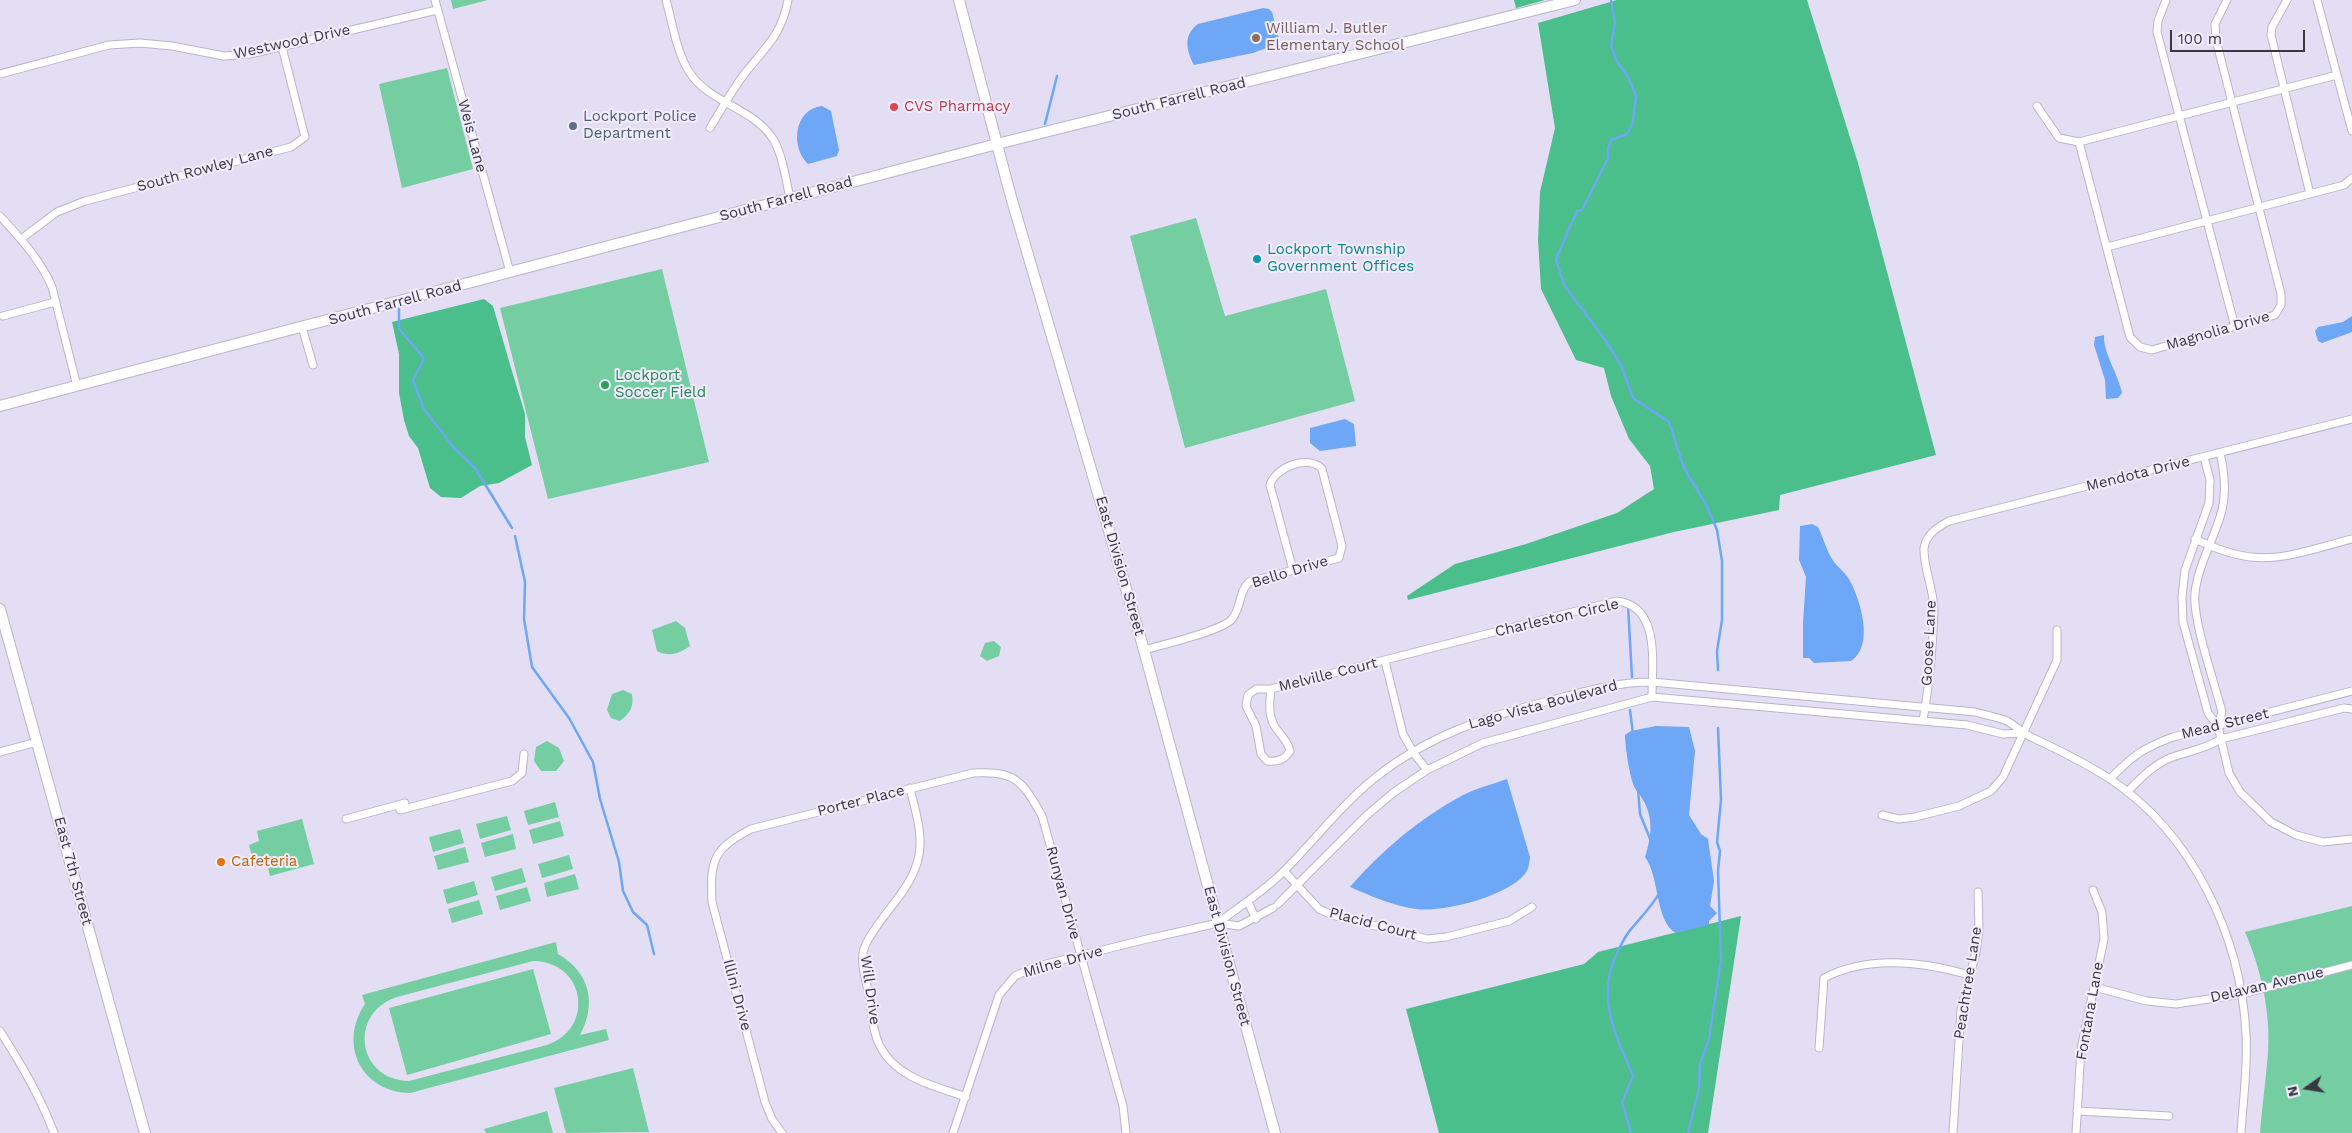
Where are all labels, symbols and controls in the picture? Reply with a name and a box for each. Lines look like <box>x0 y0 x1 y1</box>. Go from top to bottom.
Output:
place label: William J. Butler Elementary School <box>1266 20 1405 55</box>
scale bar <box>2172 20 2307 52</box>
street label: Westwood Drive <box>232 21 352 63</box>
text: 100 m <box>2178 30 2222 48</box>
marker: William J. Butler Elementary School <box>1250 32 1262 44</box>
street label: South Farrell Road <box>1110 74 1248 124</box>
street label: Weis Lane <box>454 97 490 175</box>
place label: CVS Pharmacy <box>904 98 1010 116</box>
marker: CVS Pharmacy <box>888 101 900 113</box>
place label: Lockport Police Department <box>583 108 697 143</box>
marker: Lockport Police Department <box>567 120 579 132</box>
street label: South Rowley Lane <box>135 142 275 196</box>
street label: South Farrell Road <box>718 173 854 225</box>
place label: Lockport Township Government Offices <box>1267 241 1414 276</box>
marker: Lockport Township Government Offices <box>1251 253 1263 265</box>
street label: South Farrell Road <box>327 277 463 329</box>
street label: Magnolia Drive <box>2164 308 2272 354</box>
place label: Lockport Soccer Field <box>615 367 706 402</box>
marker: Lockport Soccer Field <box>599 379 611 391</box>
street label: Mendota Drive <box>2084 452 2192 496</box>
street label: East Division Street <box>1091 494 1149 638</box>
street label: Bello Drive <box>1250 552 1330 592</box>
street label: Charleston Circle <box>1493 595 1621 641</box>
street label: Goose Lane <box>1918 600 1940 686</box>
street label: Melville Court <box>1277 654 1379 696</box>
street label: Lago Vista Boulevard <box>1467 676 1619 734</box>
street label: Mead Street <box>2179 704 2271 744</box>
street label: Porter Place <box>816 781 906 821</box>
street label: East 7th Street <box>50 815 96 927</box>
street label: Runyan Drive <box>1042 844 1084 942</box>
place label: Cafeteria <box>231 853 297 871</box>
marker: Cafeteria <box>215 856 227 868</box>
street label: East Division Street <box>1200 884 1254 1028</box>
street label: Placid Court <box>1327 904 1419 944</box>
street label: Peachtree Lane <box>1950 925 1986 1041</box>
street label: Milne Drive <box>1021 942 1105 982</box>
street label: Will Drive <box>856 954 884 1026</box>
street label: Illini Drive <box>719 957 755 1033</box>
street label: Fontana Lane <box>2072 960 2108 1062</box>
street label: Delavan Avenue <box>2209 963 2325 1007</box>
north arrow <box>2282 1063 2332 1113</box>
text: N <box>2283 1085 2301 1098</box>

